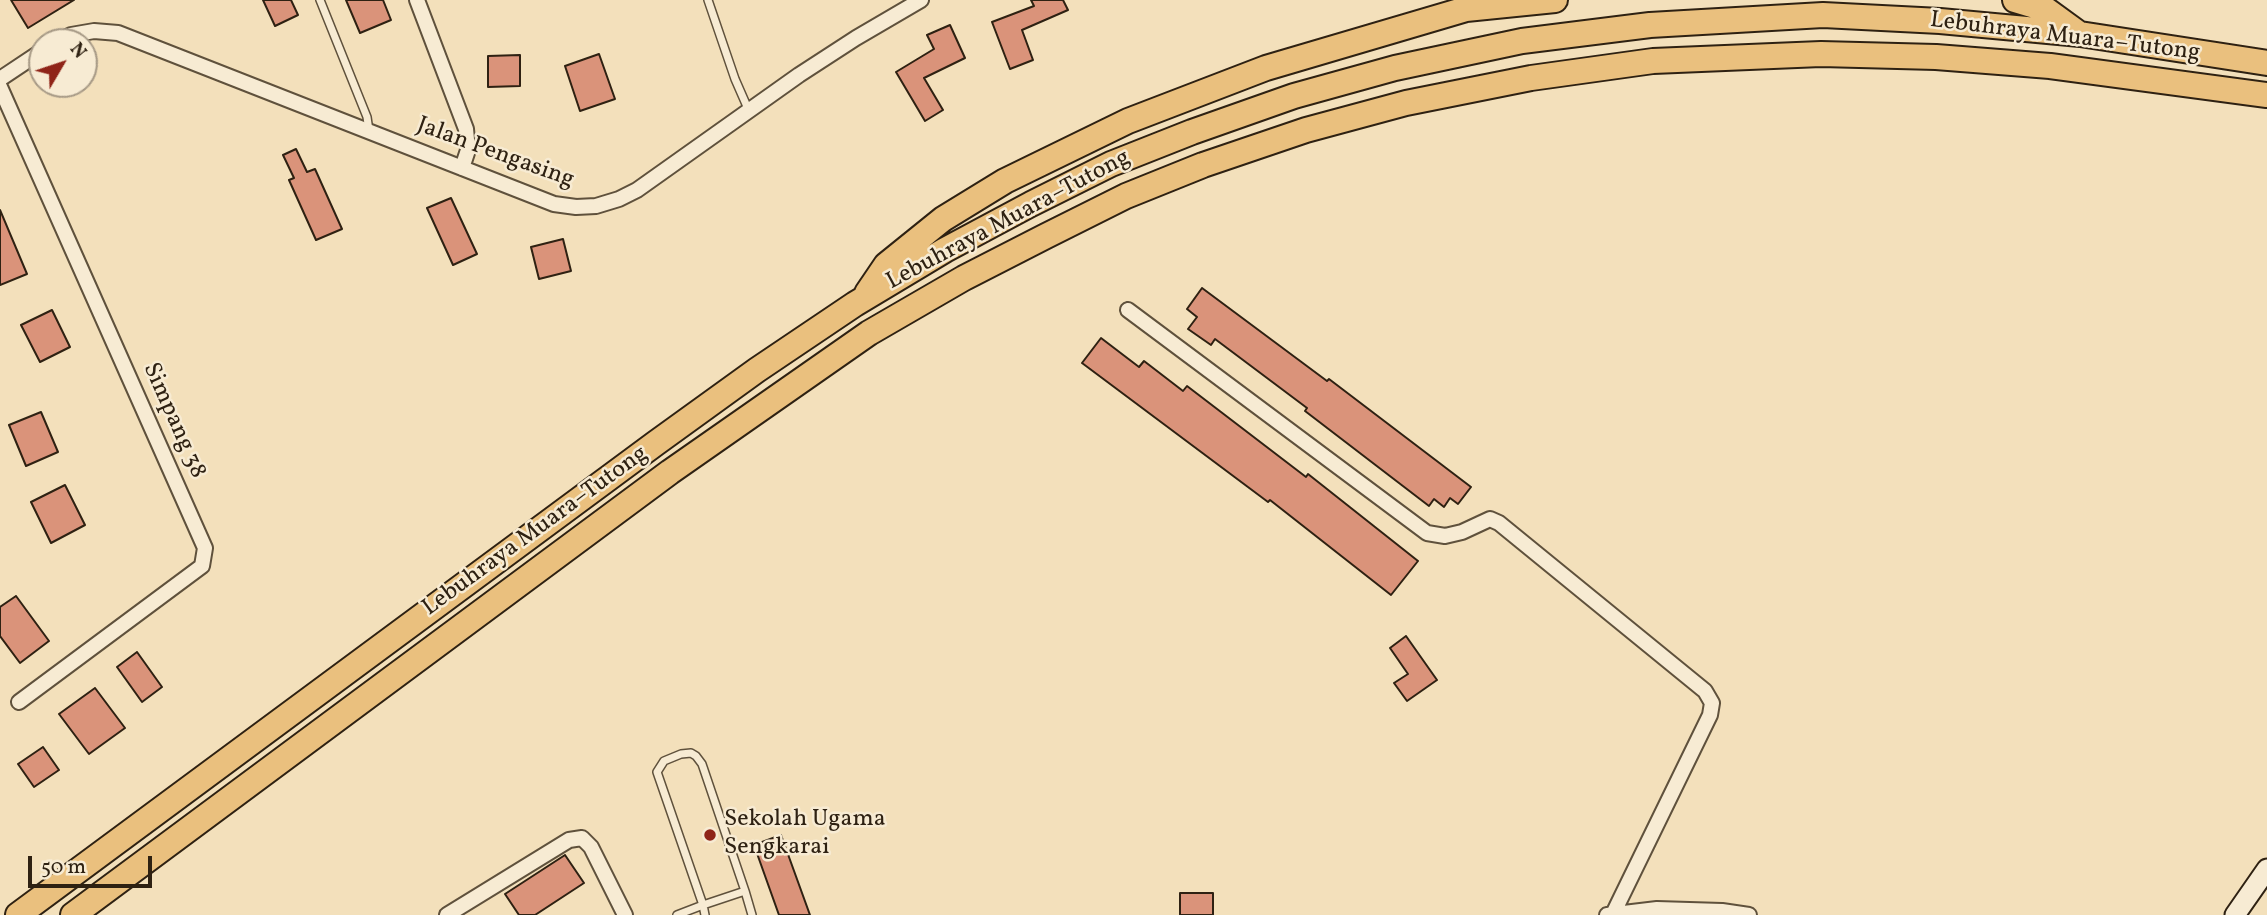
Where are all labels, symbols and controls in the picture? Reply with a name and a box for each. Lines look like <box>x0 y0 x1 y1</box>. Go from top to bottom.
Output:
street label: Lebuhraya Muara–Tutong <box>1928 7 2202 69</box>
north arrow <box>28 28 98 98</box>
text: N <box>63 37 92 65</box>
street label: Jalan Pengasing <box>412 112 578 196</box>
street label: Lebuhraya Muara–Tutong <box>882 144 1136 298</box>
street label: Simpang 38 <box>135 359 211 483</box>
street label: Lebuhraya Muara–Tutong <box>418 440 654 624</box>
place label: Sekolah Ugama Sengkarai <box>724 807 886 863</box>
marker: Sekolah Ugama Sengkarai <box>702 827 718 843</box>
scale bar <box>32 842 156 886</box>
text: 50 m <box>41 853 86 882</box>

